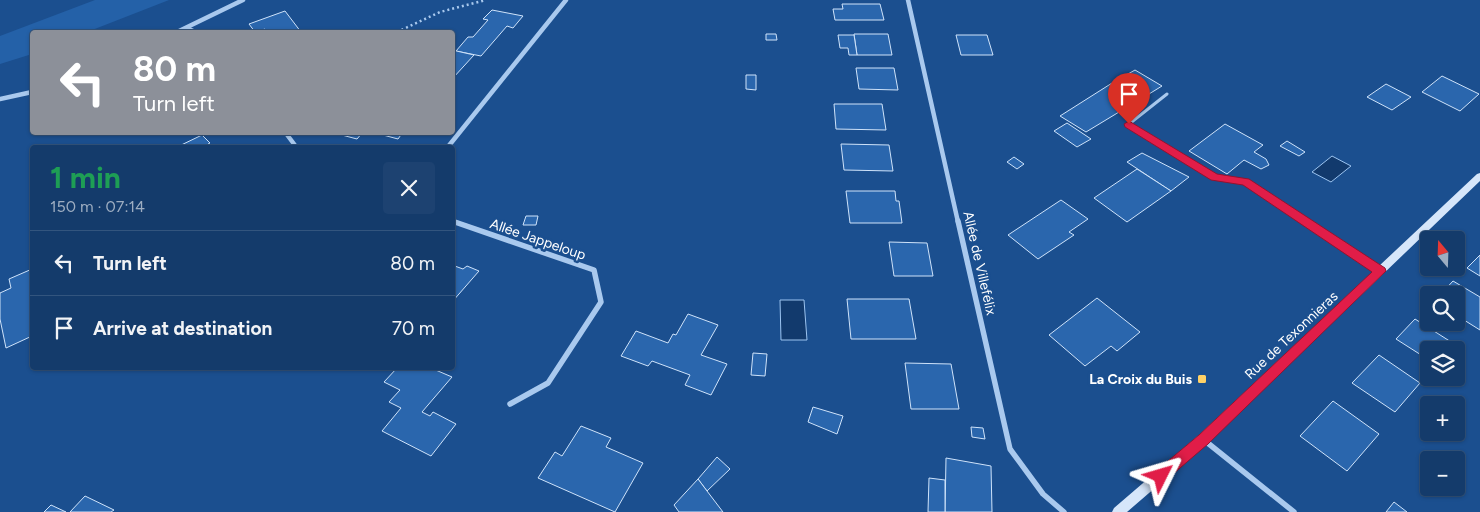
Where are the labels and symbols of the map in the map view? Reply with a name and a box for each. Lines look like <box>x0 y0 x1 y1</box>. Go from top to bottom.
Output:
pin <box>1108 73 1150 124</box>
street label: Allée de Villefélix <box>959 209 1000 317</box>
street label: Allée Jappeloup <box>488 215 588 264</box>
north arrow <box>1420 231 1465 276</box>
street label: Rue de Texonnieras <box>1241 288 1341 383</box>
place label: La Croix du Buis <box>1089 371 1192 388</box>
marker: La Croix du Buis <box>1196 373 1208 385</box>
position arrow <box>1134 449 1186 501</box>

